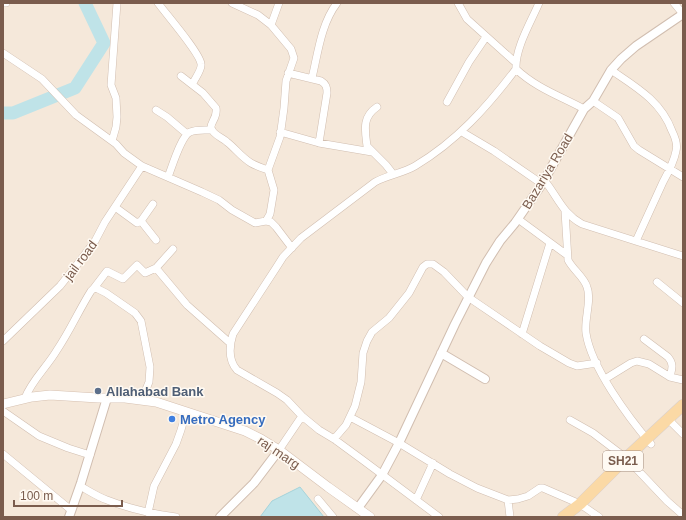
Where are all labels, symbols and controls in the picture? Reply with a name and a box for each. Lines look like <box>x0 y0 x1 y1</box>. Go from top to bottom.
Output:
street label: Bazariya Road <box>519 131 576 212</box>
street label: jail road <box>60 238 100 284</box>
place label: Allahabad Bank <box>106 384 204 399</box>
marker: Allahabad Bank <box>93 386 103 396</box>
place label: Metro Agency <box>180 412 266 427</box>
marker: Metro Agency <box>167 414 177 424</box>
street label: raj marg <box>255 433 303 472</box>
road number: SH21 <box>603 451 643 471</box>
scale bar <box>14 482 122 508</box>
text: 100 m <box>20 489 53 503</box>

